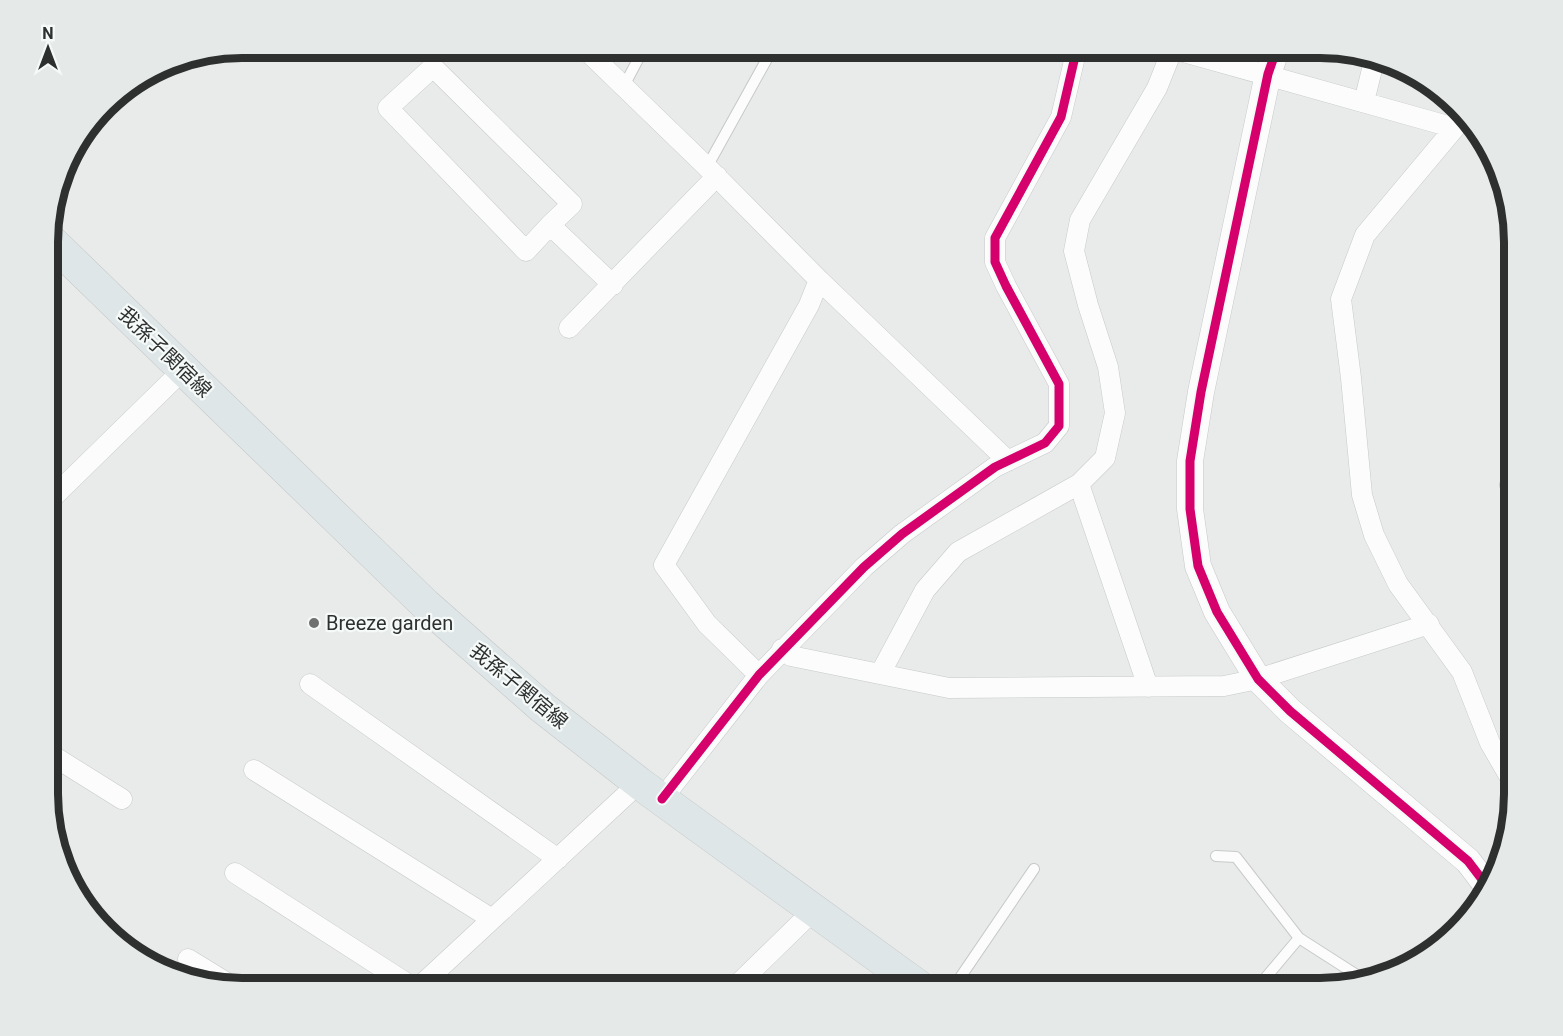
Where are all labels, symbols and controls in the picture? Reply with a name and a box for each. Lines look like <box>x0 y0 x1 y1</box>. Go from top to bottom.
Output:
north arrow <box>18 18 78 78</box>
text: N <box>42 24 54 43</box>
street label: 我孫子関宿線 <box>114 302 216 402</box>
place label: Breeze garden <box>326 611 453 635</box>
marker: Breeze garden <box>307 616 321 630</box>
street label: 我孫子関宿線 <box>465 638 573 734</box>

